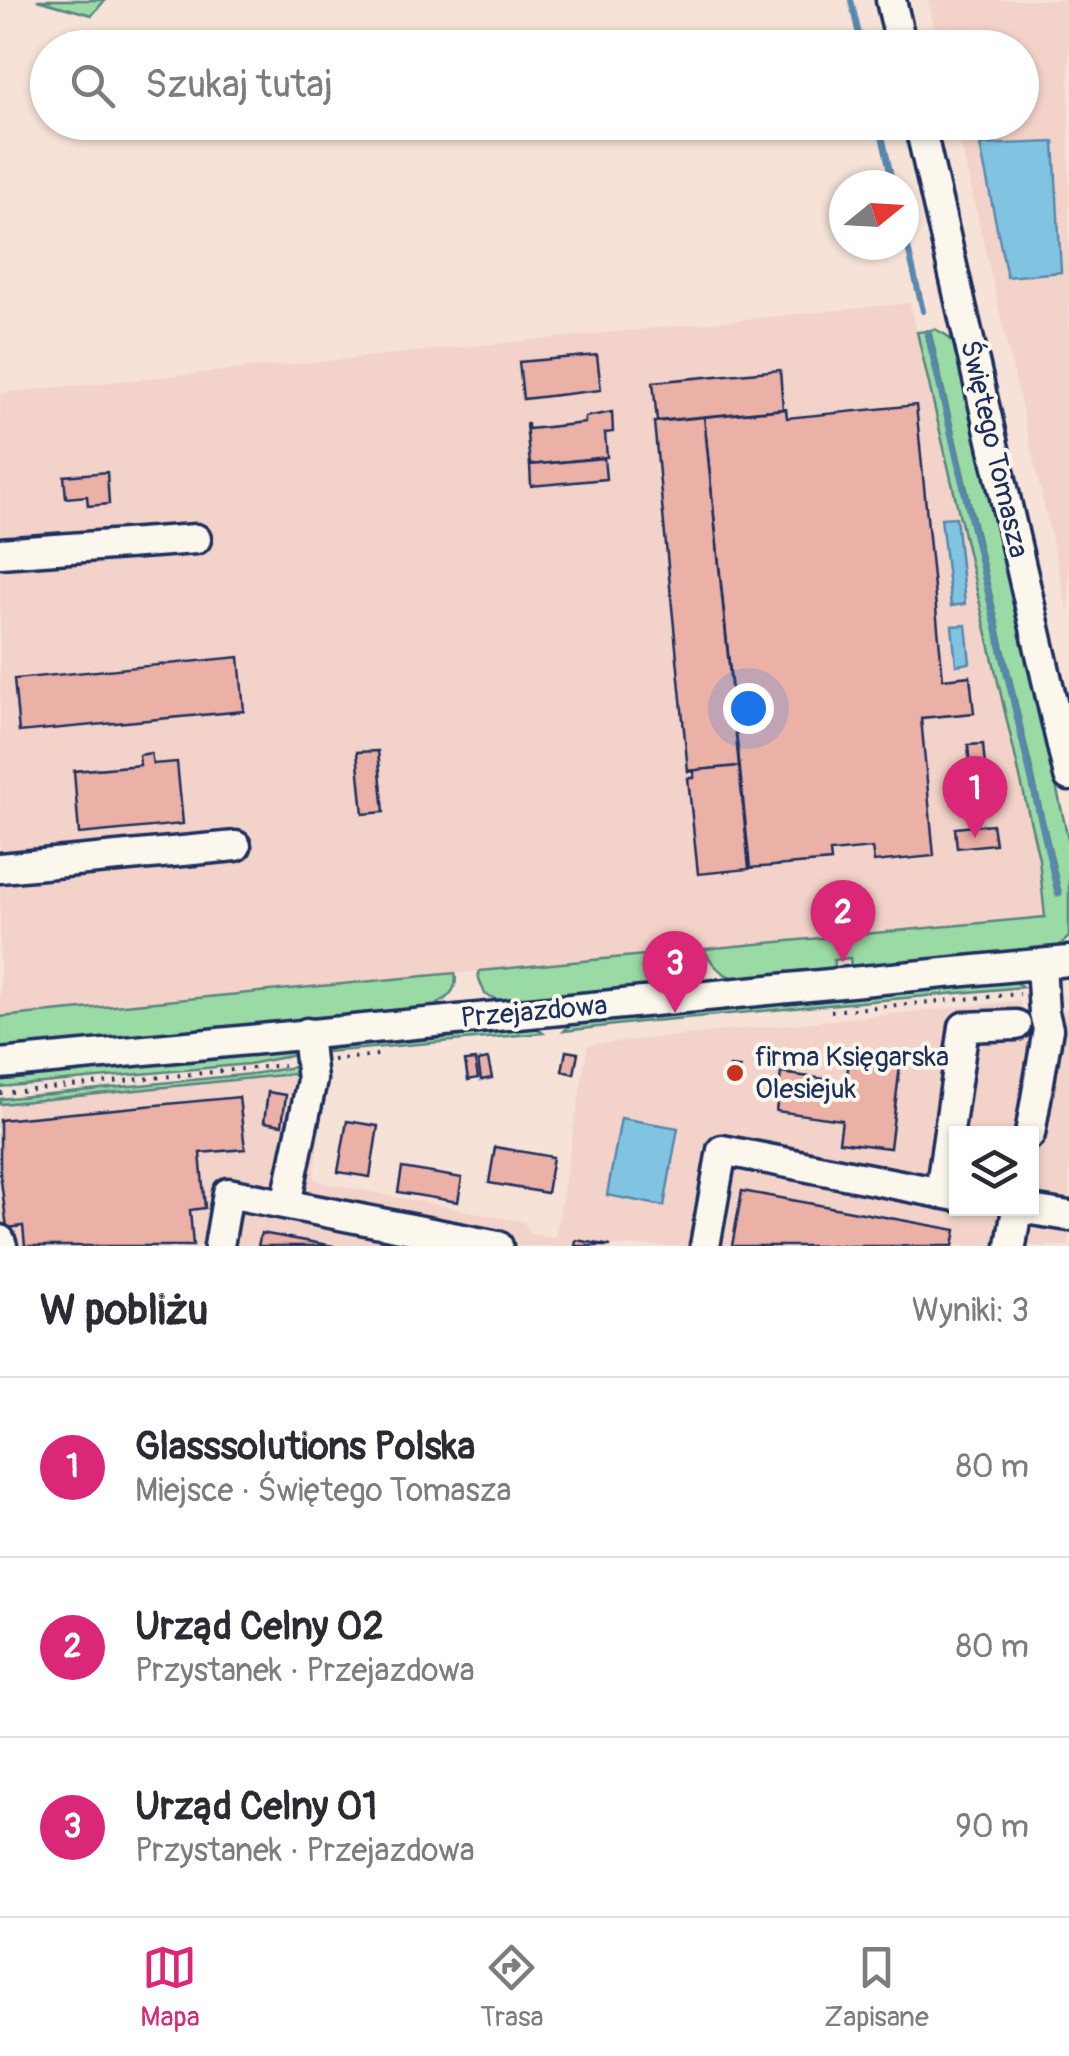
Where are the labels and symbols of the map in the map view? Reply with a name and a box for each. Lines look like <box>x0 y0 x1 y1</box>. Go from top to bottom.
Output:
north arrow <box>829 170 919 260</box>
street label: Świętego Tomasza <box>952 337 1036 561</box>
your location <box>723 683 774 734</box>
pin: 1 <box>942 756 1008 838</box>
pin: 2 <box>810 880 876 962</box>
pin: 3 <box>642 930 708 1013</box>
street label: Przejazdowa <box>459 988 609 1036</box>
place label: firma Księgarska Olesiejuk <box>755 1040 949 1107</box>
marker: firma Księgarska Olesiejuk <box>724 1062 746 1084</box>

